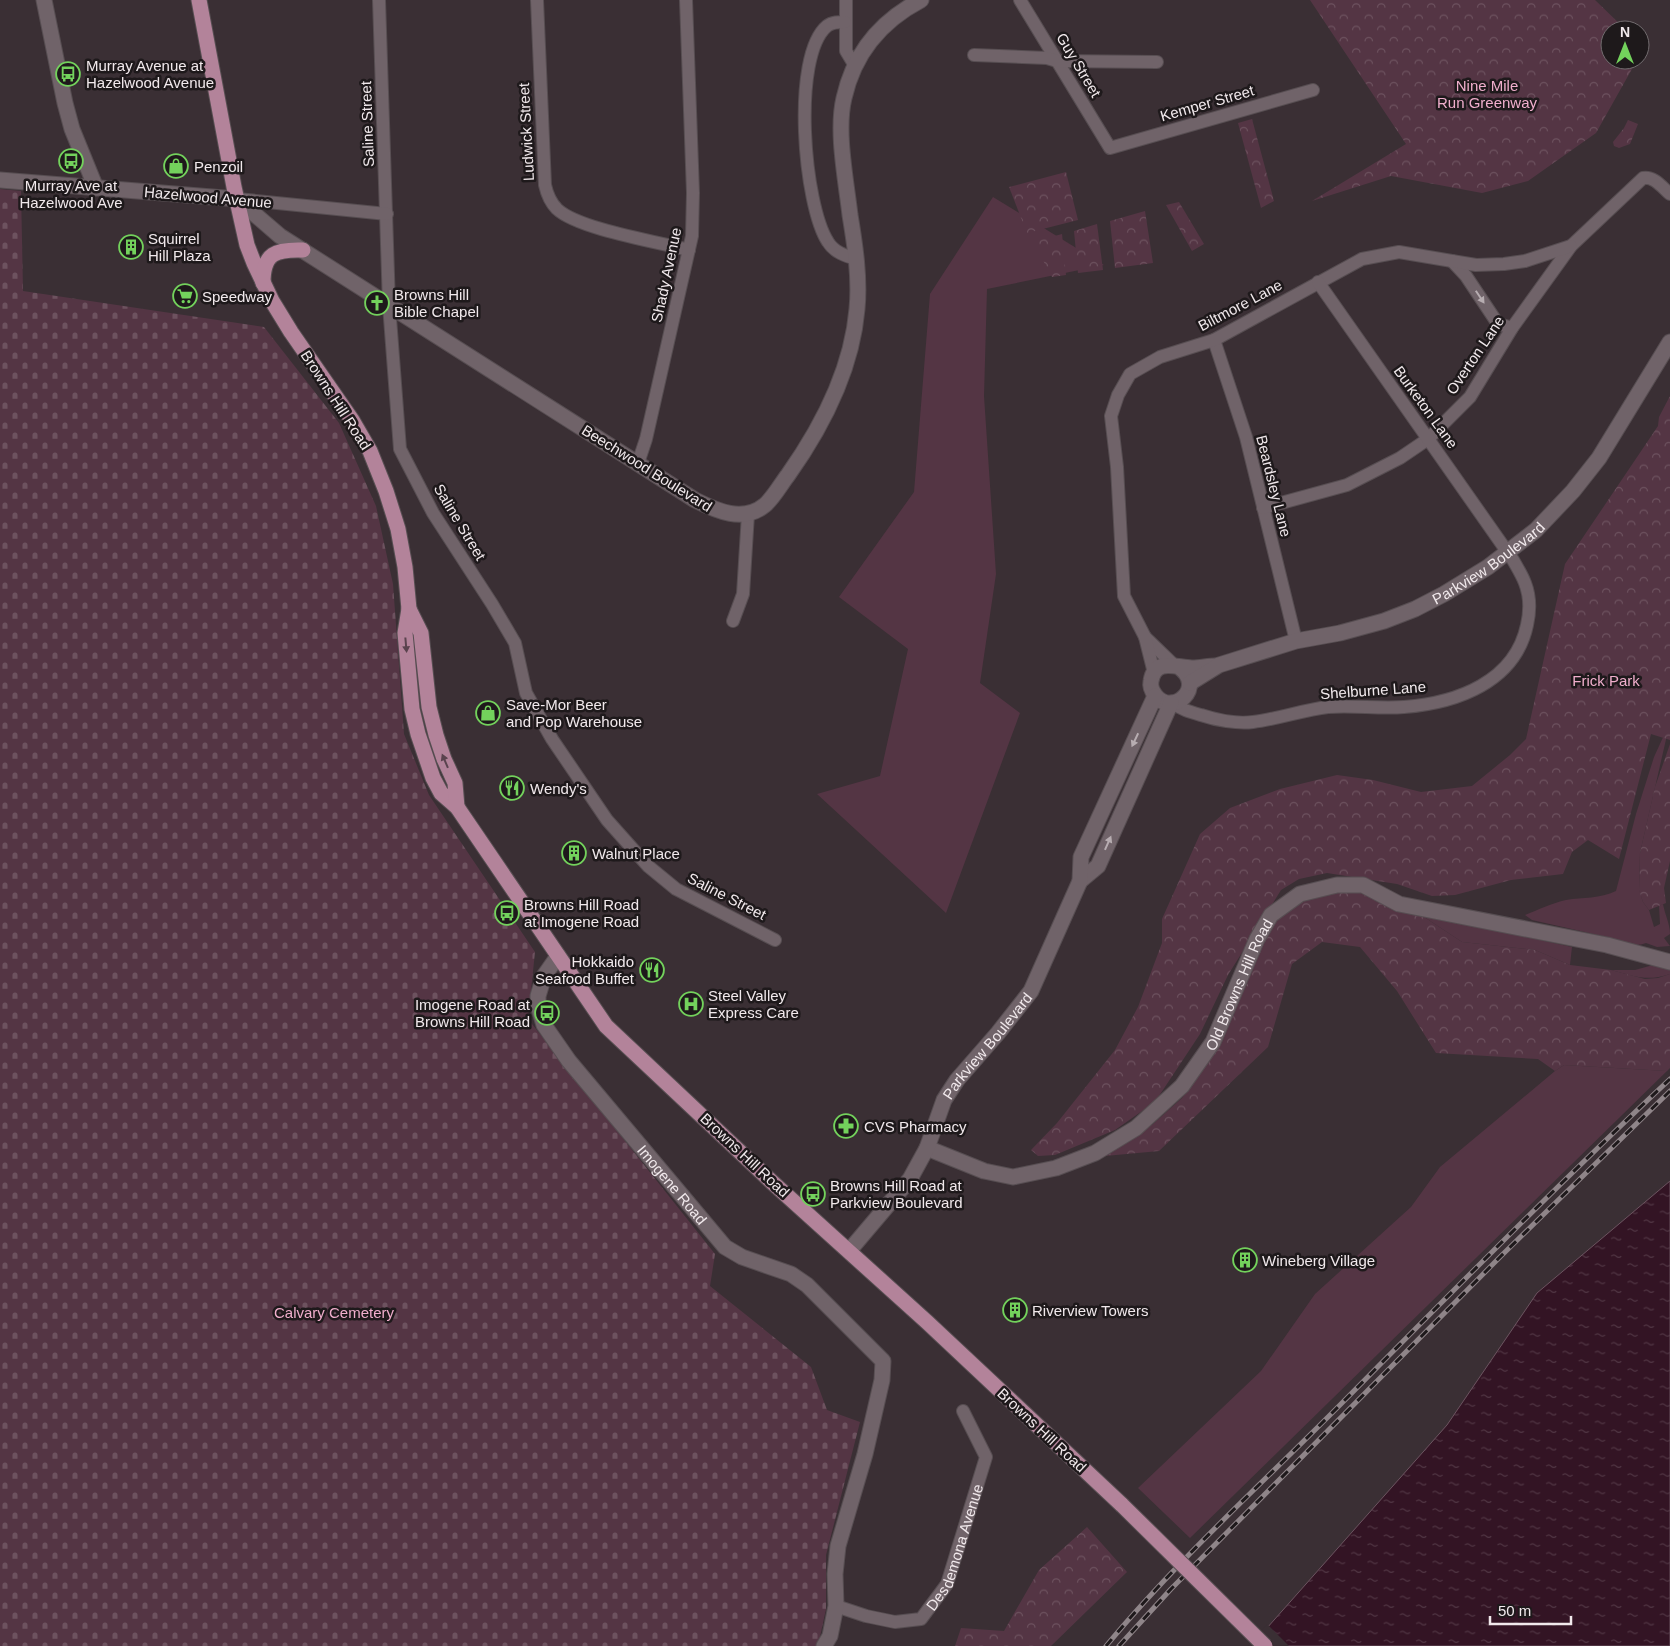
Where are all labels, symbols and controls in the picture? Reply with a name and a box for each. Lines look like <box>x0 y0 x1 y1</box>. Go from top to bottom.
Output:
north arrow <box>1600 20 1650 70</box>
text: N <box>1620 24 1630 40</box>
street label: Guy Street <box>1053 30 1105 101</box>
place label: Murray Avenue at Hazelwood Avenue <box>86 57 214 91</box>
bus stop icon: Murray Avenue at Hazelwood Avenue <box>55 61 81 87</box>
park label: Nine Mile Run Greenway <box>1437 77 1538 111</box>
street label: Saline Street <box>357 80 377 167</box>
street label: Kemper Street <box>1158 81 1257 125</box>
street label: Ludwick Street <box>515 82 537 182</box>
bus stop icon: Murray Ave at Hazelwood Ave <box>58 148 84 174</box>
shop icon: Penzoil <box>163 153 189 179</box>
place label: Penzoil <box>194 158 243 175</box>
place label: Murray Ave at Hazelwood Ave <box>19 177 123 211</box>
street label: Hazelwood Avenue <box>143 183 273 211</box>
street label: Shady Avenue <box>648 226 684 324</box>
place label: Squirrel Hill Plaza <box>148 230 211 264</box>
building icon: Squirrel Hill Plaza <box>118 234 144 260</box>
street label: Biltmore Lane <box>1195 276 1285 334</box>
supermarket icon: Speedway <box>172 283 198 309</box>
place label: Browns Hill Bible Chapel <box>394 286 479 320</box>
place label: Speedway <box>202 288 273 305</box>
church icon: Browns Hill Bible Chapel <box>364 290 390 316</box>
one-way arrow <box>1475 291 1485 304</box>
street label: Overton Lane <box>1443 313 1507 397</box>
street label: Browns Hill Road <box>298 347 374 453</box>
street label: Burketon Lane <box>1390 363 1462 451</box>
street label: Beechwood Boulevard <box>579 421 715 515</box>
street label: Beardsley Lane <box>1253 433 1295 539</box>
street label: Saline Street <box>431 481 490 564</box>
street label: Parkview Boulevard <box>1429 518 1548 607</box>
one-way arrow <box>402 637 410 653</box>
park label: Frick Park <box>1572 672 1640 689</box>
street label: Shelburne Lane <box>1320 678 1426 702</box>
place label: Save-Mor Beer and Pop Warehouse <box>506 696 642 730</box>
shop icon: Save-Mor Beer and Pop Warehouse <box>475 700 501 726</box>
one-way arrow <box>1130 733 1138 747</box>
one-way arrow <box>441 753 449 768</box>
restaurant icon: Wendy's <box>499 775 525 801</box>
place label: Wendy's <box>530 780 587 797</box>
one-way arrow <box>1104 836 1112 850</box>
building icon: Walnut Place <box>561 840 587 866</box>
place label: Walnut Place <box>592 845 680 862</box>
street label: Saline Street <box>685 869 770 923</box>
place label: Browns Hill Road at Imogene Road <box>524 896 639 930</box>
bus stop icon: Browns Hill Road at Imogene Road <box>494 900 520 926</box>
street label: Old Browns Hill Road <box>1201 915 1276 1054</box>
place label: Hokkaido Seafood Buffet <box>535 953 635 987</box>
restaurant icon: Hokkaido Seafood Buffet <box>639 957 665 983</box>
place label: Steel Valley Express Care <box>708 987 799 1021</box>
street label: Parkview Boulevard <box>939 989 1035 1102</box>
hospital icon: Steel Valley Express Care <box>678 991 704 1017</box>
place label: Imogene Road at Browns Hill Road <box>415 996 531 1030</box>
bus stop icon: Imogene Road at Browns Hill Road <box>534 1000 560 1026</box>
street label: Browns Hill Road <box>697 1110 793 1200</box>
pharmacy icon: CVS Pharmacy <box>833 1113 859 1139</box>
place label: CVS Pharmacy <box>864 1118 967 1135</box>
street label: Imogene Road <box>634 1141 711 1228</box>
place label: Browns Hill Road at Parkview Boulevard <box>830 1177 963 1211</box>
bus stop icon: Browns Hill Road at Parkview Boulevard <box>800 1181 826 1207</box>
building icon: Wineberg Village <box>1232 1247 1258 1273</box>
place label: Wineberg Village <box>1262 1252 1375 1269</box>
building icon: Riverview Towers <box>1002 1297 1028 1323</box>
place label: Riverview Towers <box>1032 1302 1148 1319</box>
park label: Calvary Cemetery <box>274 1304 395 1321</box>
street label: Browns Hill Road <box>994 1385 1090 1475</box>
street label: Desdemona Avenue <box>922 1482 986 1614</box>
scale bar <box>1490 1594 1571 1626</box>
text: 50 m <box>1498 1602 1531 1619</box>

